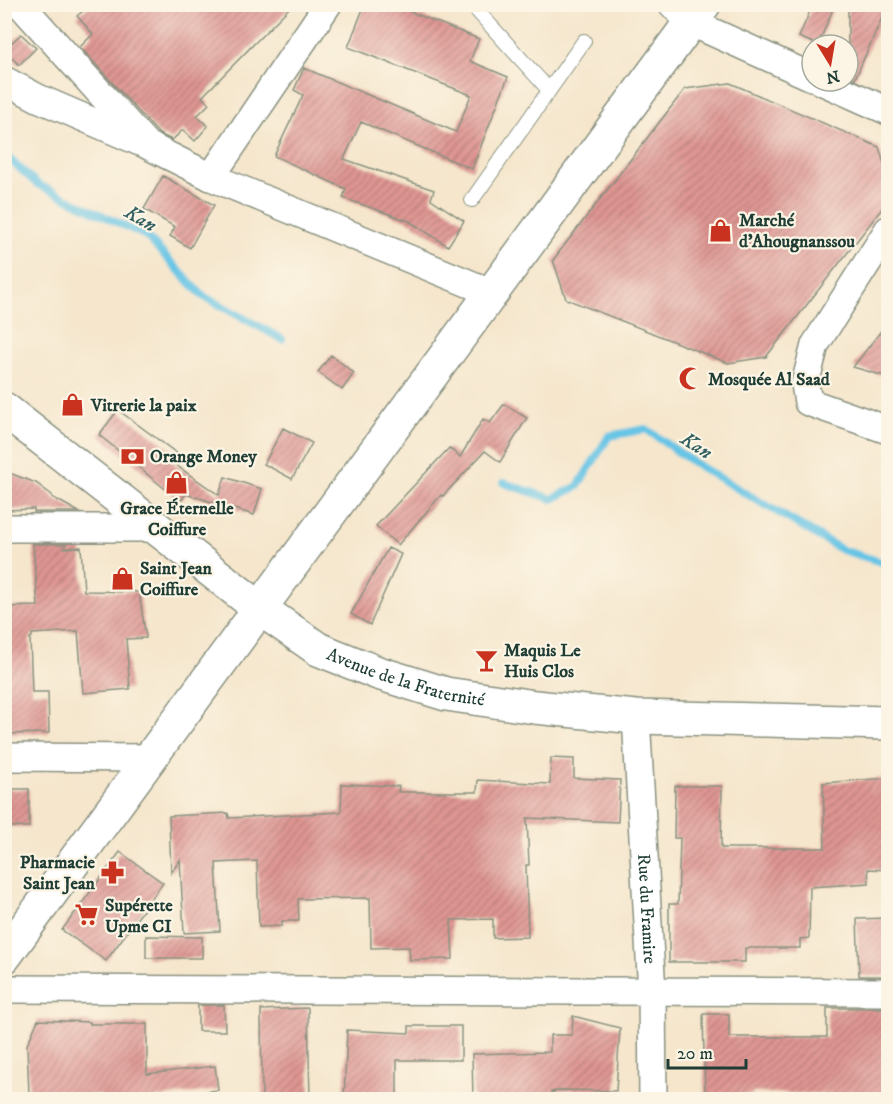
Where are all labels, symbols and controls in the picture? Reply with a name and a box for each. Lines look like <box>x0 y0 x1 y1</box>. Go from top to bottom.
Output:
north arrow <box>800 33 860 93</box>
text: N <box>824 66 841 88</box>
water label: Kan <box>119 200 161 238</box>
place label: Marché d'Ahougnanssou <box>739 210 855 253</box>
shop icon: Marché d'Ahougnanssou <box>708 217 734 243</box>
mosque icon: Mosquée Al Saad <box>677 366 703 392</box>
place label: Mosquée Al Saad <box>708 369 831 391</box>
shop icon: Vitrerie la paix <box>60 392 86 418</box>
place label: Vitrerie la paix <box>90 395 197 417</box>
water label: Kan <box>675 426 717 466</box>
bank icon: Orange Money <box>119 443 145 469</box>
place label: Orange Money <box>150 446 257 468</box>
shop icon: Grace Éternelle Coiffure <box>164 469 190 495</box>
place label: Grace Éternelle Coiffure <box>120 497 234 541</box>
place label: Saint Jean Coiffure <box>140 558 213 601</box>
shop icon: Saint Jean Coiffure <box>109 565 135 591</box>
place label: Maquis Le Huis Clos <box>504 640 581 683</box>
street label: Avenue de la Fraternité <box>323 644 487 712</box>
bar icon: Maquis Le Huis Clos <box>473 647 499 673</box>
place label: Pharmacie Saint Jean <box>20 852 96 895</box>
street label: Rue du Framire <box>632 853 660 964</box>
pharmacy icon: Pharmacie Saint Jean <box>100 859 126 885</box>
place label: Supérette Upme CI <box>105 895 173 938</box>
supermarket icon: Supérette Upme CI <box>74 902 100 928</box>
scale bar <box>668 1032 746 1070</box>
text: 20 m <box>677 1043 713 1065</box>

